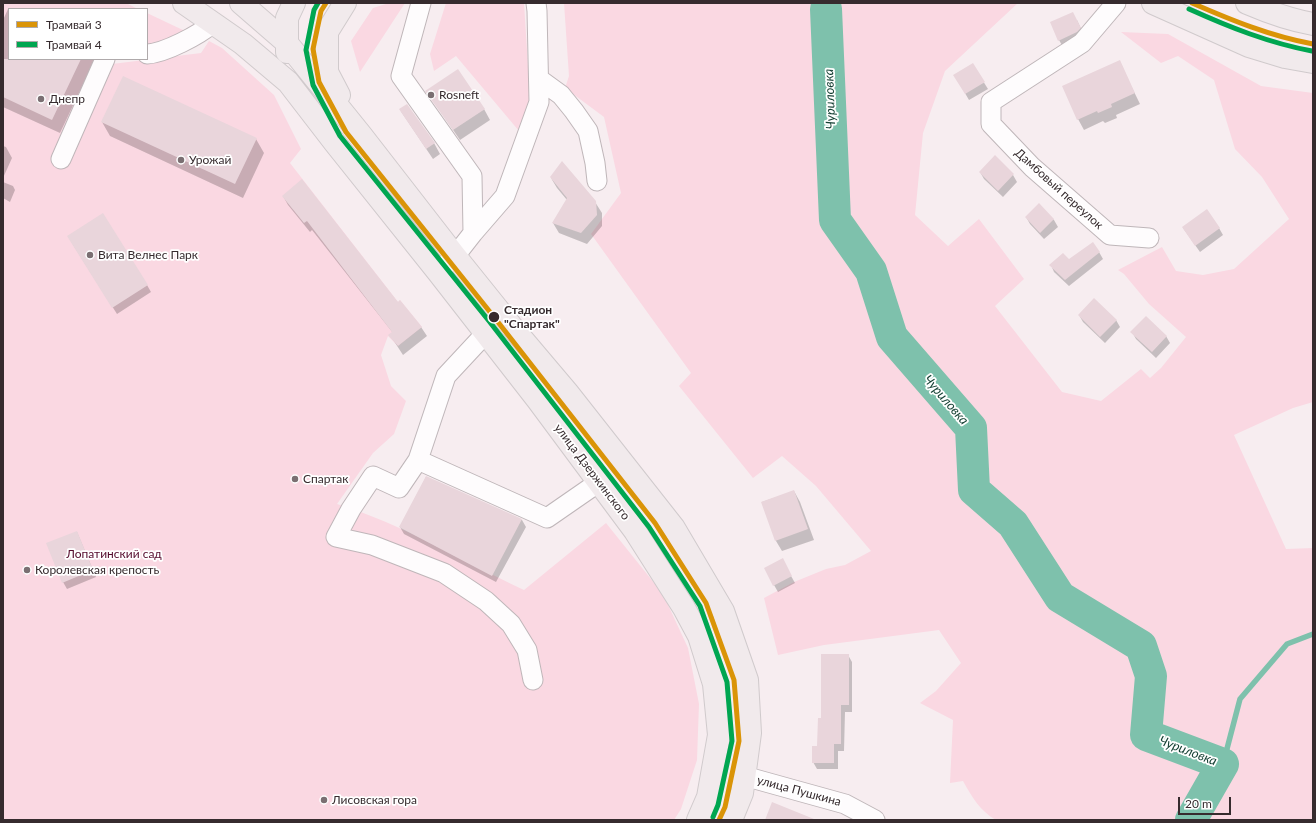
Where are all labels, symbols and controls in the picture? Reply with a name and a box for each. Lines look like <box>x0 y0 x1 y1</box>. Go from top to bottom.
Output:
legend <box>8 8 148 60</box>
text: Трамвай 3 <box>46 17 102 32</box>
text: Трамвай 4 <box>46 37 102 52</box>
water label: Чуриловка <box>821 68 839 130</box>
place label: Rosneft <box>439 88 479 102</box>
marker: Rosneft <box>426 90 436 100</box>
place label: Днепр <box>49 92 85 106</box>
marker: Днепр <box>36 94 46 104</box>
street label: Дамбовый переулок <box>1012 146 1106 232</box>
place label: Урожай <box>189 153 231 167</box>
marker: Урожай <box>176 155 186 165</box>
place label: Вита Велнес Парк <box>98 248 198 262</box>
marker: Вита Велнес Парк <box>85 250 95 260</box>
place label: Стадион "Спартак" <box>504 303 560 331</box>
marker: Стадион "Спартак" <box>487 310 501 324</box>
water label: Чуриловка <box>920 372 972 428</box>
street label: улица Дзержинского <box>551 421 633 523</box>
place label: Спартак <box>303 472 348 486</box>
marker: Спартак <box>290 474 300 484</box>
park label: Лопатинский сад <box>66 547 162 561</box>
place label: Королевская крепость <box>35 563 159 577</box>
marker: Королевская крепость <box>22 565 32 575</box>
water label: Чуриловка <box>1157 733 1219 769</box>
street label: улица Пушкина <box>755 773 843 809</box>
scale bar <box>1180 789 1233 815</box>
place label: Лисовская гора <box>332 793 417 807</box>
marker: Лисовская гора <box>319 795 329 805</box>
text: 20 m <box>1185 796 1212 811</box>

